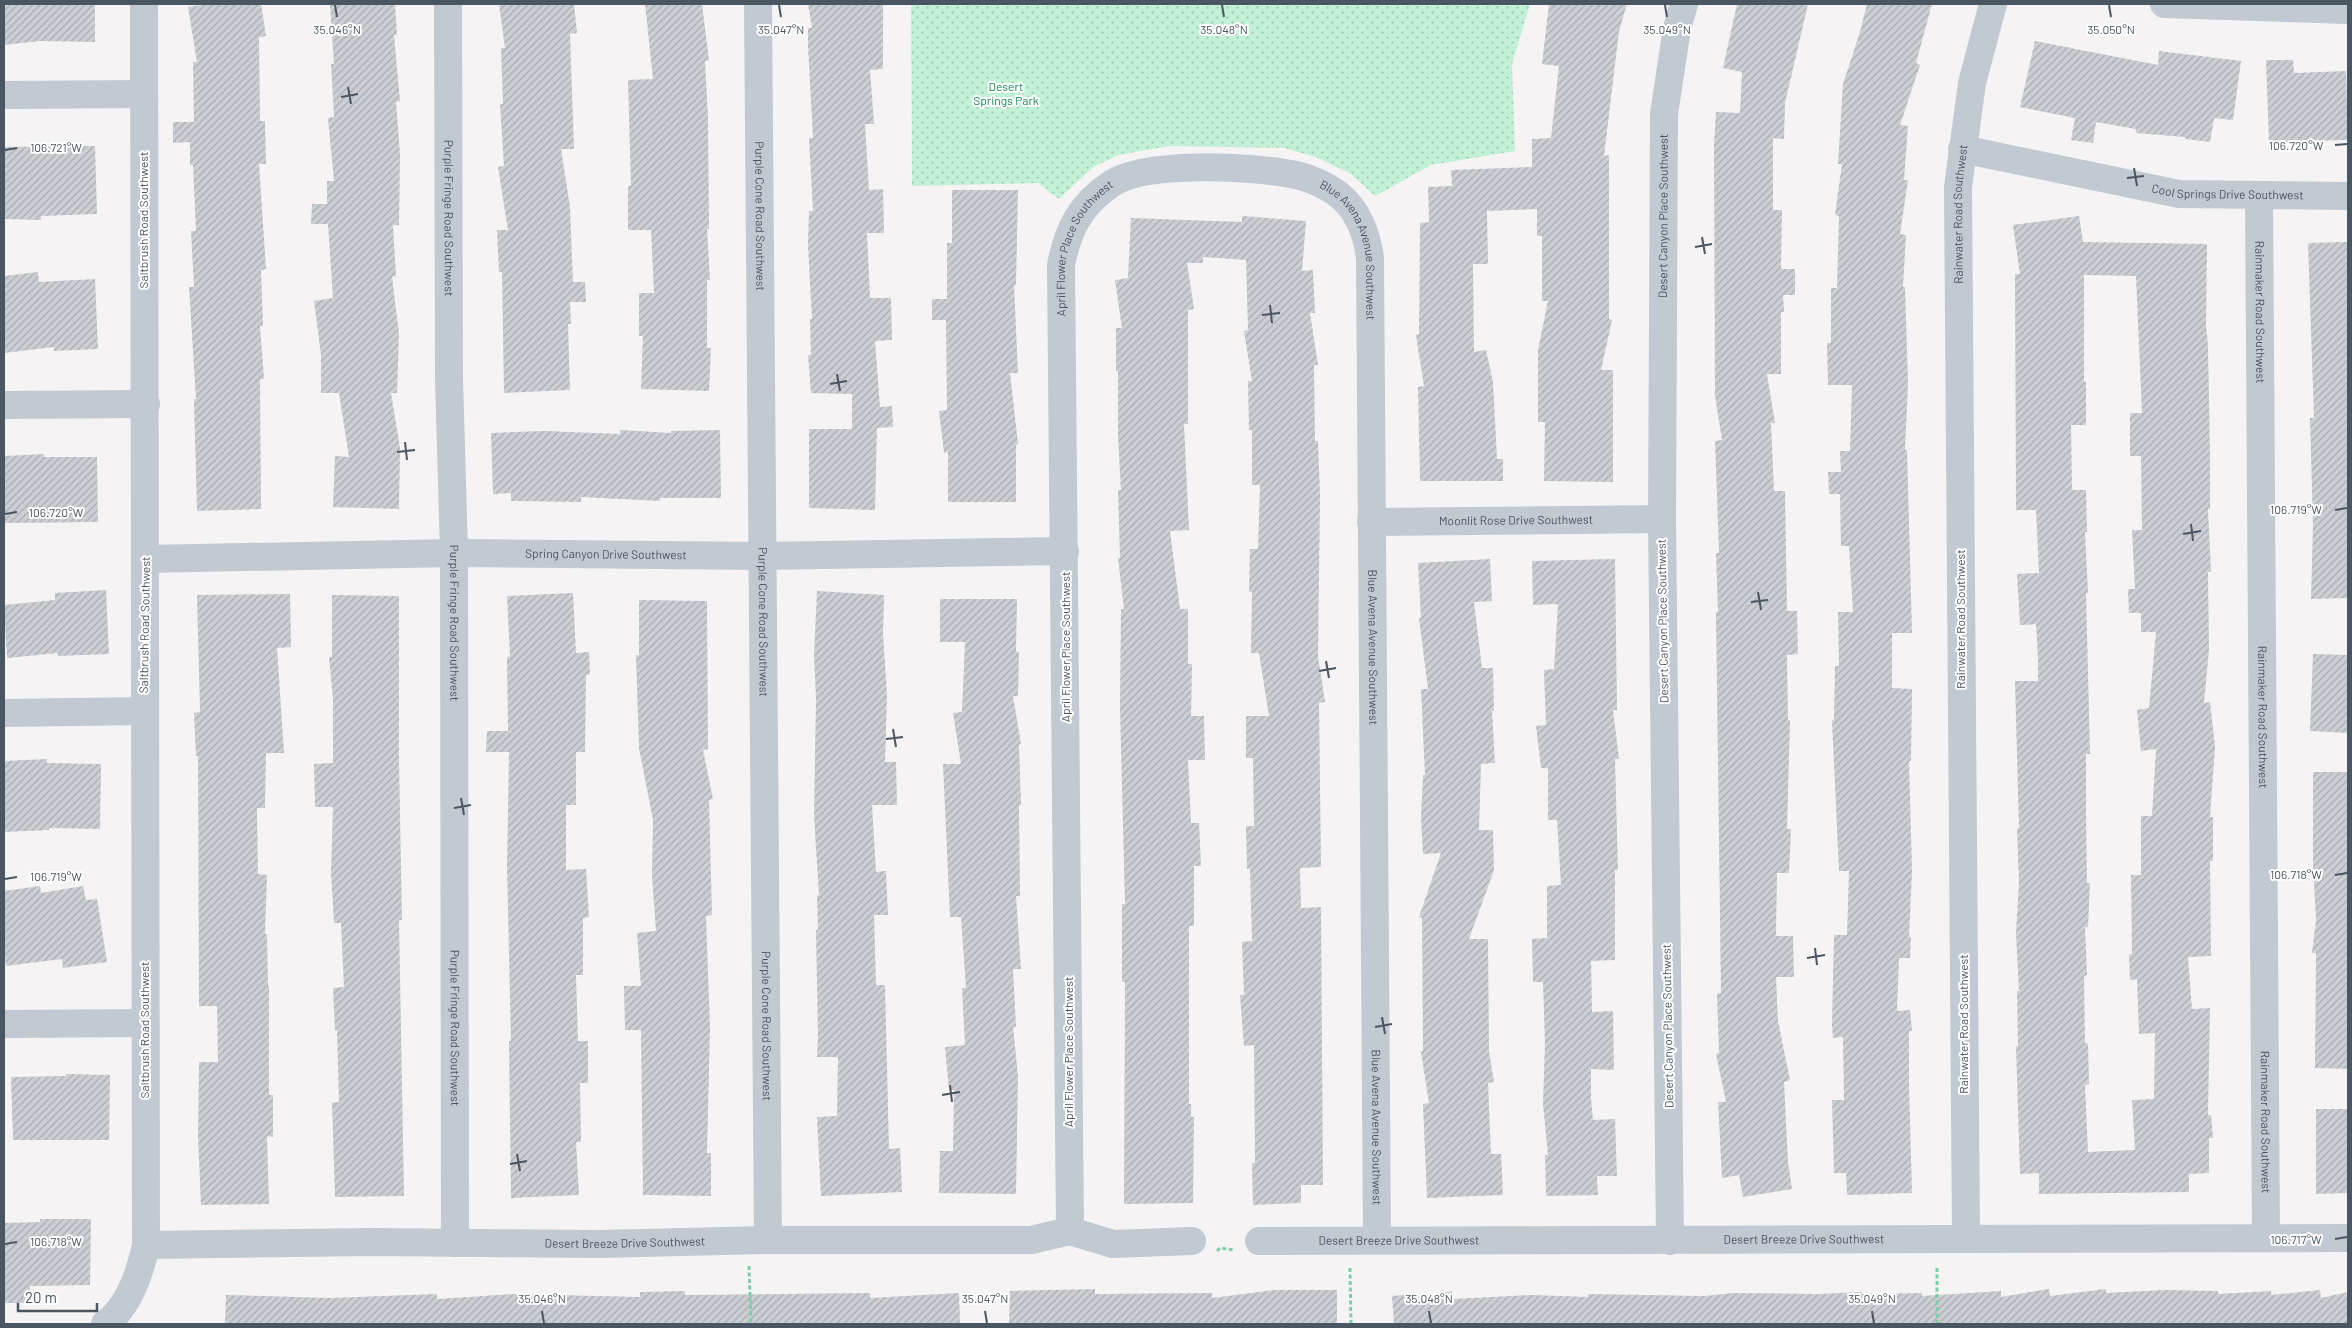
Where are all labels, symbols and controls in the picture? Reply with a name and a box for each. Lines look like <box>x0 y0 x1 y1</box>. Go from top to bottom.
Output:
text: 35.046°N <box>313 22 361 36</box>
text: 35.047°N <box>758 22 804 36</box>
text: 35.048°N <box>1200 22 1248 36</box>
text: 35.049°N <box>1643 22 1691 36</box>
text: 35.050°N <box>2087 22 2135 36</box>
park label: Desert Springs Park <box>973 79 1039 107</box>
street label: Desert Canyon Place Southwest <box>1655 134 1670 298</box>
text: 106.720°W <box>2269 138 2324 152</box>
text: 106.721°W <box>30 140 82 154</box>
street label: Purple Fringe Road Southwest <box>442 140 457 296</box>
street label: Purple Cone Road Southwest <box>753 141 768 291</box>
street label: Rainwater Road Southwest <box>1950 144 1970 284</box>
street label: Saltbrush Road Southwest <box>136 152 150 288</box>
street label: April Flower Place Southwest <box>1053 177 1115 316</box>
street label: Blue Avena Avenue Southwest <box>1318 177 1378 320</box>
street label: Cool Springs Drive Southwest <box>2151 181 2304 201</box>
street label: Rainmaker Road Southwest <box>2253 241 2268 383</box>
text: 106.719°W <box>2270 502 2322 516</box>
text: 106.720°W <box>29 505 84 519</box>
street label: Moonlit Rose Drive Southwest <box>1439 512 1593 527</box>
street label: Desert Canyon Place Southwest <box>1654 539 1670 703</box>
street label: Purple Fringe Road Southwest <box>448 544 462 701</box>
street label: Spring Canyon Drive Southwest <box>525 546 687 561</box>
street label: Purple Cone Road Southwest <box>756 547 772 697</box>
street label: Rainwater Road Southwest <box>1953 549 1967 689</box>
street label: Saltbrush Road Southwest <box>136 556 152 693</box>
street label: Blue Avena Avenue Southwest <box>1366 569 1381 725</box>
street label: April Flower Place Southwest <box>1058 572 1072 722</box>
street label: Rainmaker Road Southwest <box>2256 646 2271 788</box>
text: 106.718°W <box>2270 867 2322 881</box>
text: 106.719°W <box>30 869 82 883</box>
street label: Desert Canyon Place Southwest <box>1659 944 1675 1108</box>
street label: Purple Fringe Road Southwest <box>449 950 463 1106</box>
street label: Purple Cone Road Southwest <box>760 951 775 1101</box>
street label: Rainwater Road Southwest <box>1956 954 1970 1094</box>
street label: Saltbrush Road Southwest <box>137 962 151 1098</box>
street label: April Flower Place Southwest <box>1061 977 1075 1127</box>
street label: Blue Avena Avenue Southwest <box>1370 1049 1385 1205</box>
street label: Rainmaker Road Southwest <box>2259 1051 2274 1193</box>
street label: Desert Breeze Drive Southwest <box>1724 1231 1884 1246</box>
street label: Desert Breeze Drive Southwest <box>1319 1232 1479 1247</box>
text: 106.717°W <box>2270 1232 2322 1246</box>
street label: Desert Breeze Drive Southwest <box>544 1233 706 1250</box>
text: 106.718°W <box>30 1234 82 1248</box>
scale bar <box>18 1280 96 1312</box>
text: 20 m <box>25 1288 57 1306</box>
text: 35.046°N <box>518 1291 566 1305</box>
text: 35.047°N <box>962 1291 1008 1305</box>
text: 35.048°N <box>1405 1291 1453 1305</box>
text: 35.049°N <box>1848 1291 1896 1305</box>

